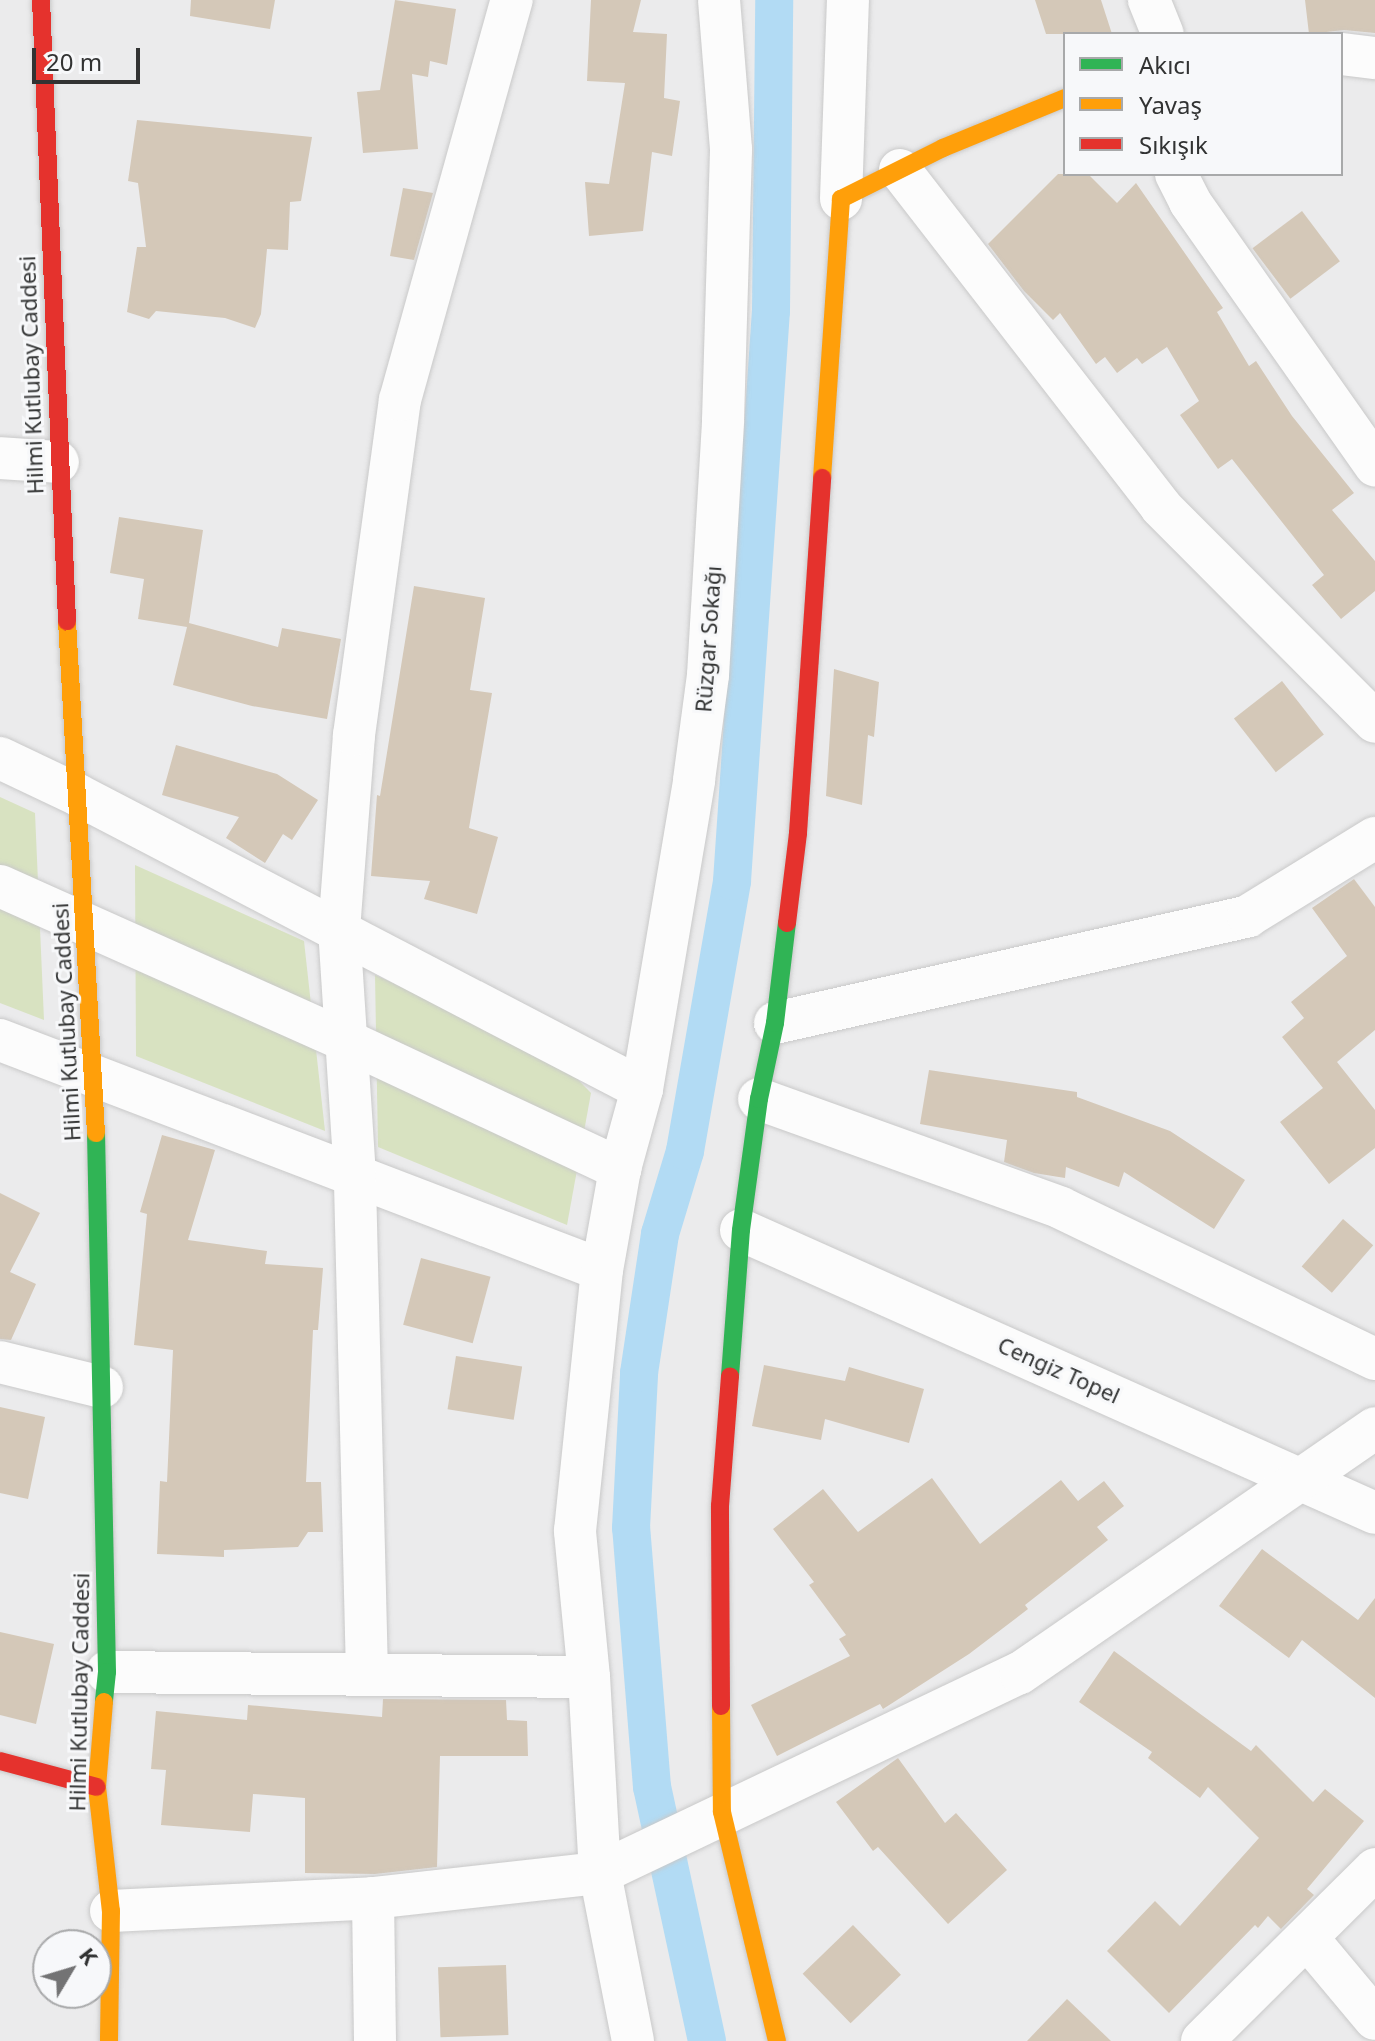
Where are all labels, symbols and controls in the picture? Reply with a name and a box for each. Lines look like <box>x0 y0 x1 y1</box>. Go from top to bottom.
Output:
scale bar <box>36 32 144 82</box>
legend <box>1063 32 1343 176</box>
text: 20 m <box>46 45 102 78</box>
text: Akıcı <box>1139 48 1191 81</box>
text: Yavaş <box>1139 88 1202 121</box>
text: Sıkışık <box>1139 128 1208 161</box>
street label: Hilmi Kutlubay Caddesi <box>14 255 48 495</box>
street label: Rüzgar Sokağı <box>690 565 726 713</box>
street label: Hilmi Kutlubay Caddesi <box>47 902 85 1142</box>
street label: Cengiz Topel <box>994 1331 1124 1409</box>
street label: Hilmi Kutlubay Caddesi <box>64 1572 94 1812</box>
north arrow <box>32 1929 112 2009</box>
text: K <box>73 1940 106 1970</box>

